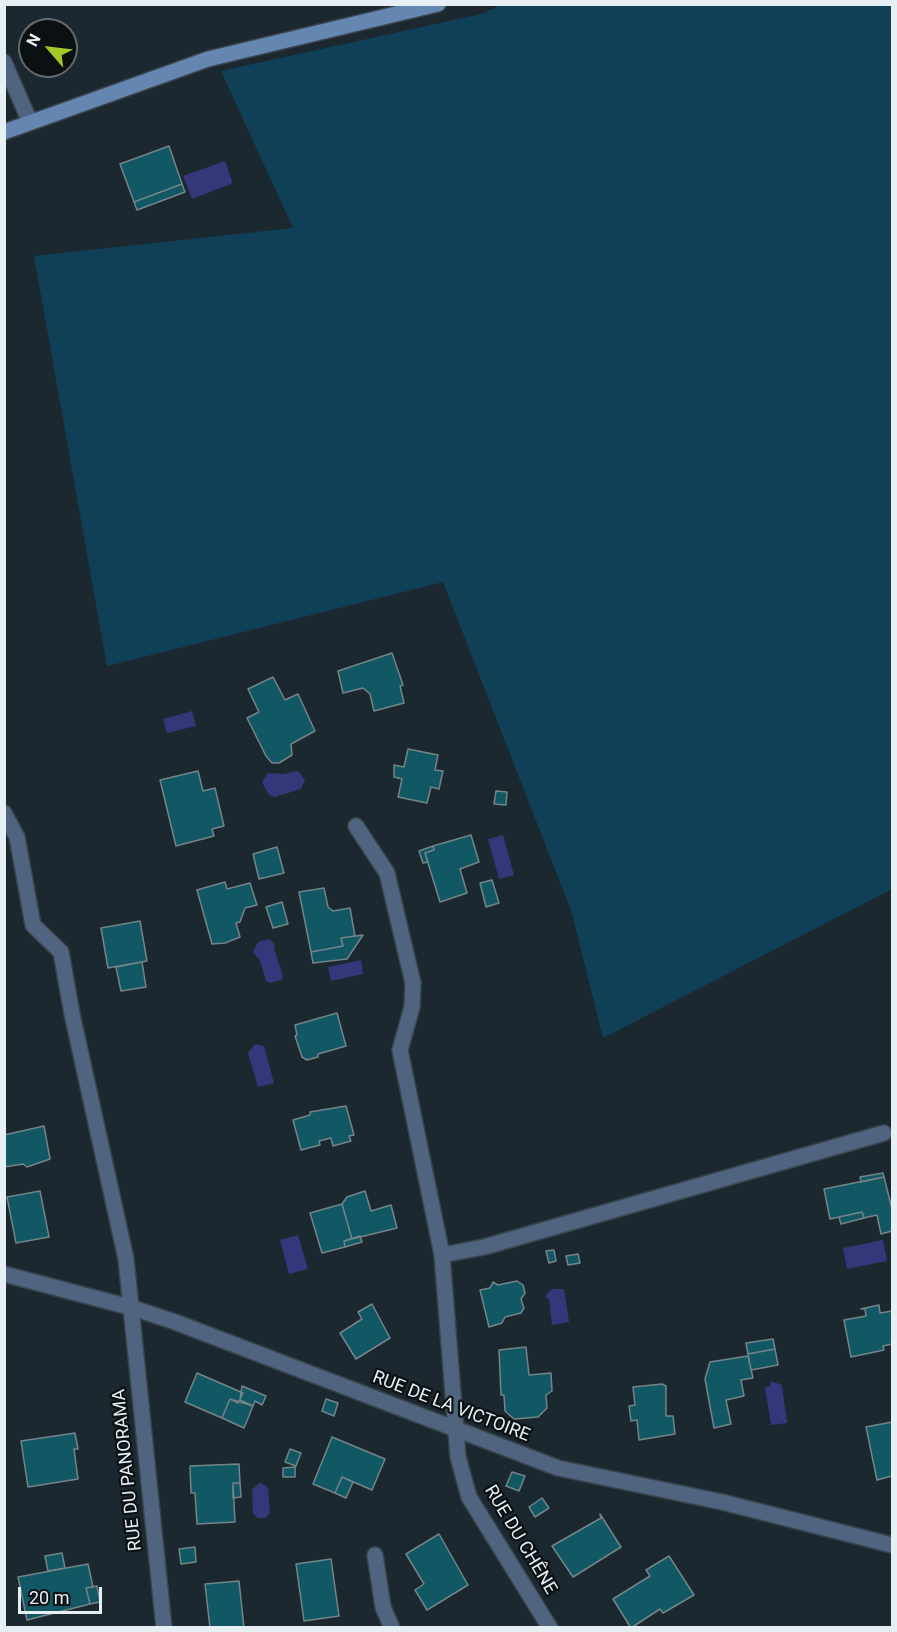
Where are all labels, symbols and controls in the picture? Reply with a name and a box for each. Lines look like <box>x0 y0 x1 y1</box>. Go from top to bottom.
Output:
north arrow <box>18 18 78 78</box>
text: N <box>22 31 44 50</box>
street label: RUE DE LA VICTOIRE <box>369 1367 533 1447</box>
street label: RUE DU PANORAMA <box>109 1388 147 1552</box>
street label: RUE DU CHÊNE <box>479 1482 561 1598</box>
scale bar <box>21 1575 105 1613</box>
text: 20 m <box>29 1587 69 1608</box>

